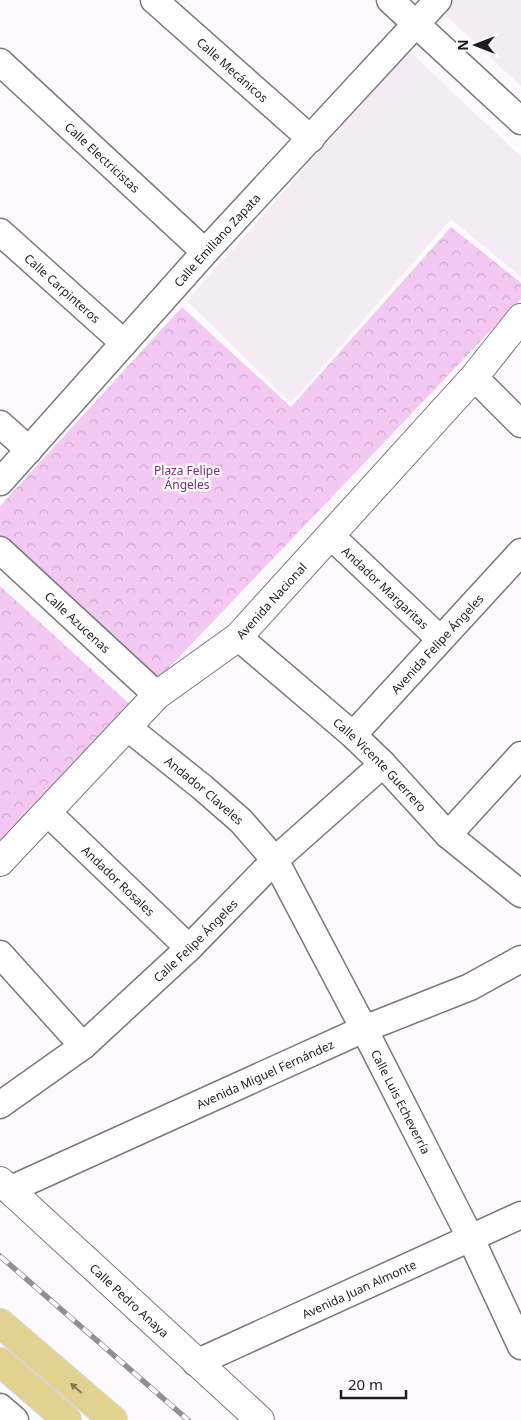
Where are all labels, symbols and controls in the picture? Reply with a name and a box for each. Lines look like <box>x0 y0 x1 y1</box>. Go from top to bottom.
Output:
north arrow <box>451 20 501 70</box>
street label: Calle Mecánicos <box>193 33 272 106</box>
text: N <box>453 39 472 51</box>
street label: Calle Electricistas <box>61 118 144 196</box>
street label: Calle Emiliano Zapata <box>170 189 264 290</box>
street label: Calle Carpinteros <box>21 250 104 327</box>
park label: Plaza Felipe Ángeles <box>154 462 220 493</box>
street label: Andador Margaritas <box>338 542 433 633</box>
street label: Avenida Nacional <box>232 559 310 642</box>
street label: Calle Azucenas <box>41 587 115 657</box>
street label: Avenida Felipe Ángeles <box>387 590 487 697</box>
street label: Calle Vicente Guerrero <box>330 713 431 815</box>
street label: Andador Claveles <box>162 752 248 828</box>
street label: Andador Rosales <box>78 842 159 920</box>
street label: Calle Felipe Ángeles <box>149 895 241 986</box>
street label: Avenida Miguel Fernández <box>193 1035 337 1113</box>
street label: Calle Luis Echeverría <box>367 1046 435 1157</box>
street label: Avenida Juan Almonte <box>299 1255 419 1322</box>
street label: Calle Pedro Anaya <box>86 1259 173 1341</box>
scale bar <box>341 1368 406 1400</box>
text: 20 m <box>348 1374 383 1394</box>
one-way arrow <box>70 1383 83 1394</box>

